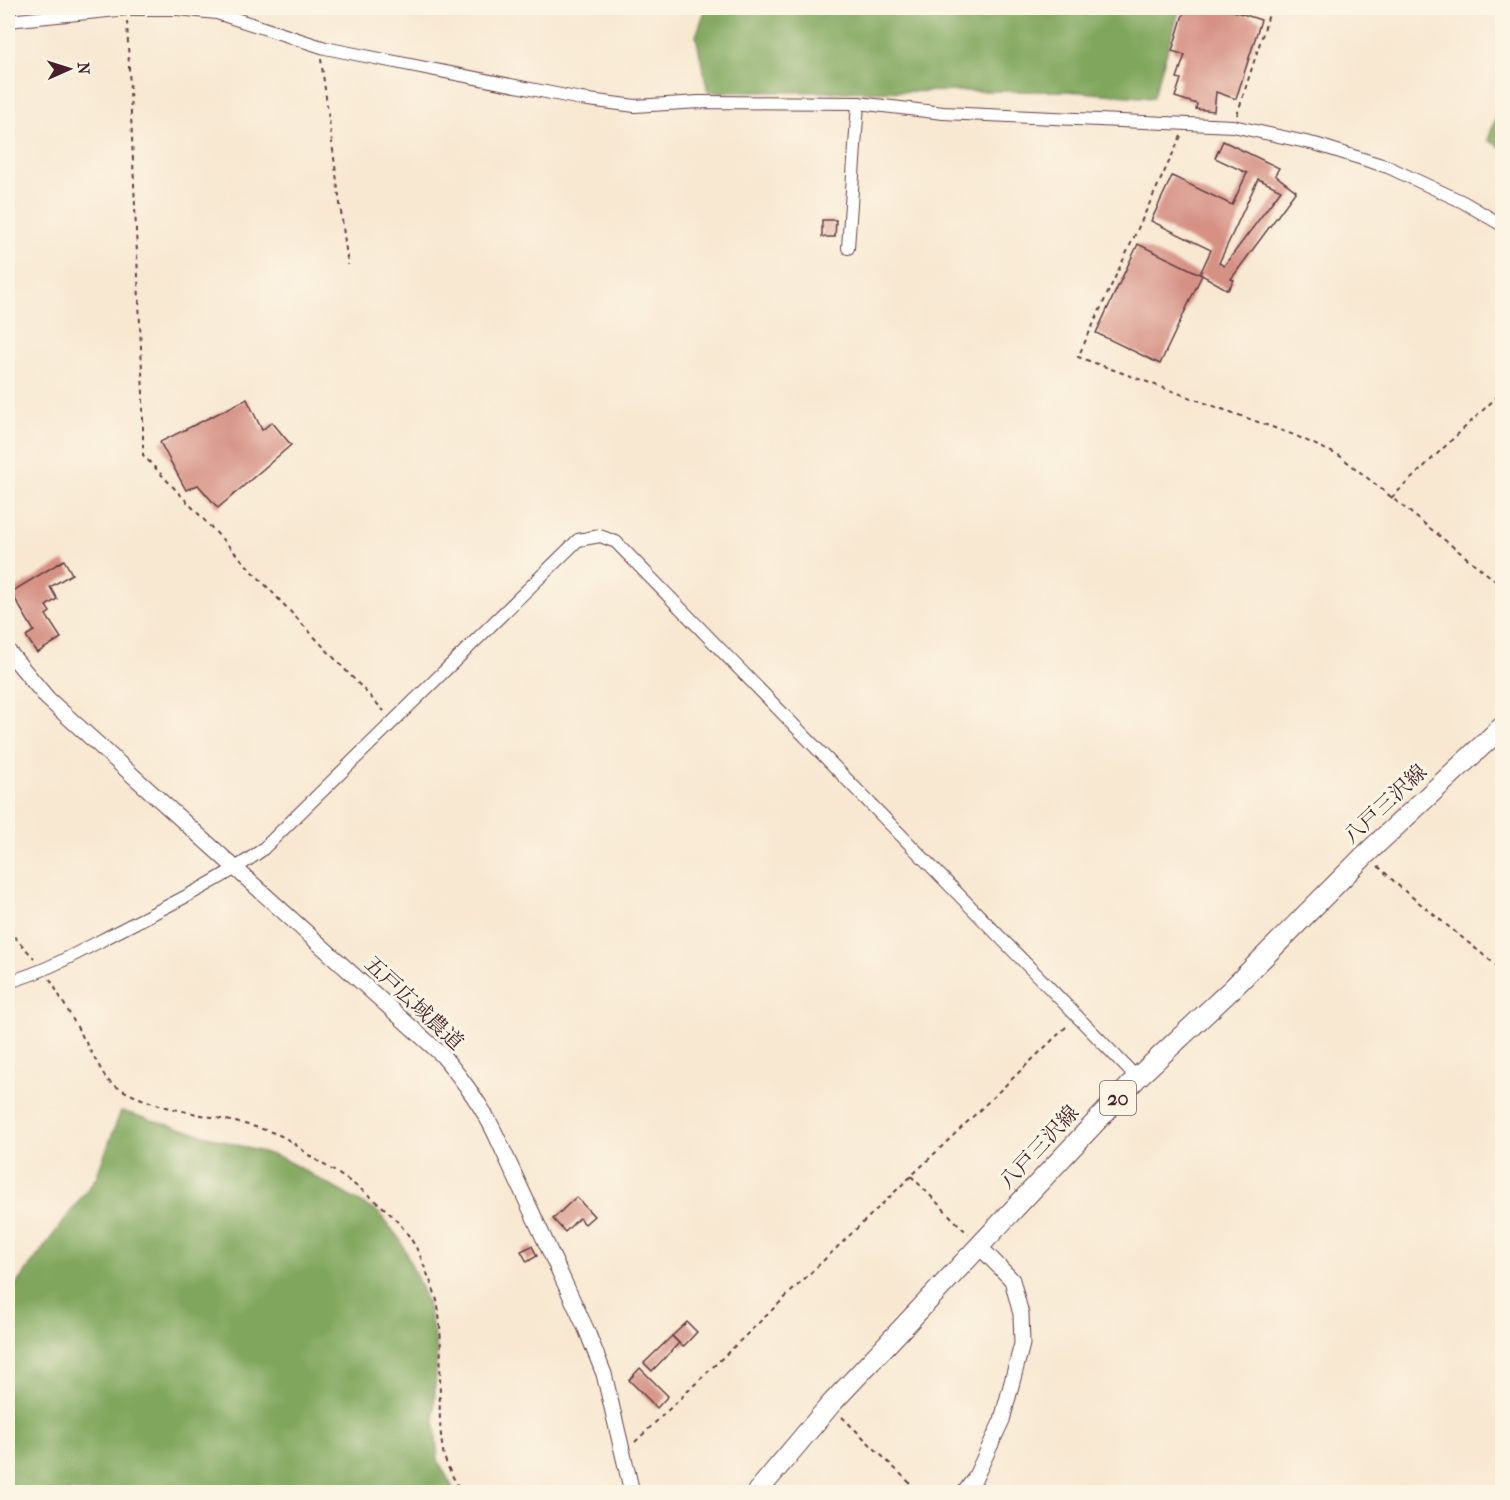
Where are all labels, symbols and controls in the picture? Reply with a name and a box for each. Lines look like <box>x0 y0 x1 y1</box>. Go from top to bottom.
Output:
north arrow <box>39 39 99 99</box>
text: N <box>74 62 93 76</box>
street label: 八戸三沢線 <box>1338 759 1432 849</box>
street label: 五戸広域農道 <box>360 951 468 1055</box>
road number: 20 <box>1100 1081 1136 1115</box>
street label: 八戸三沢線 <box>994 1100 1084 1194</box>

